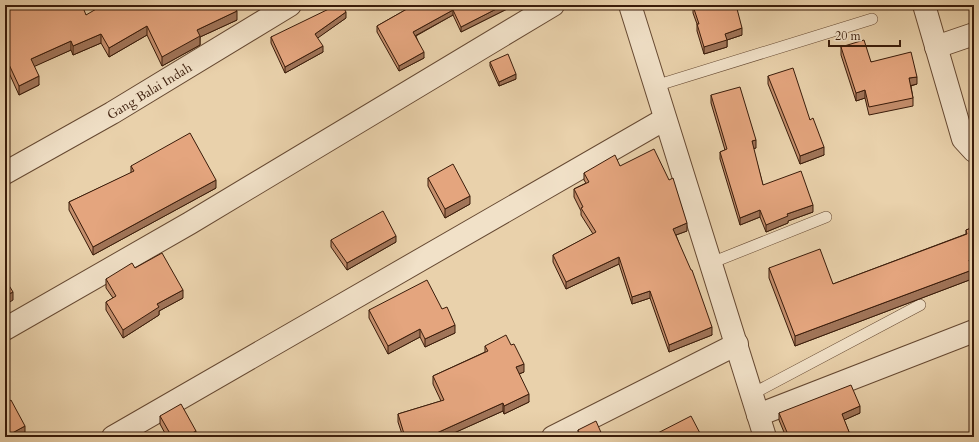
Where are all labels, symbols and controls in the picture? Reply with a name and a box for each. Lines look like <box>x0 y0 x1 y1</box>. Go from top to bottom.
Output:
scale bar <box>829 22 900 48</box>
text: 20 m <box>835 28 862 44</box>
street label: Gang Balai Indah <box>104 59 195 124</box>

